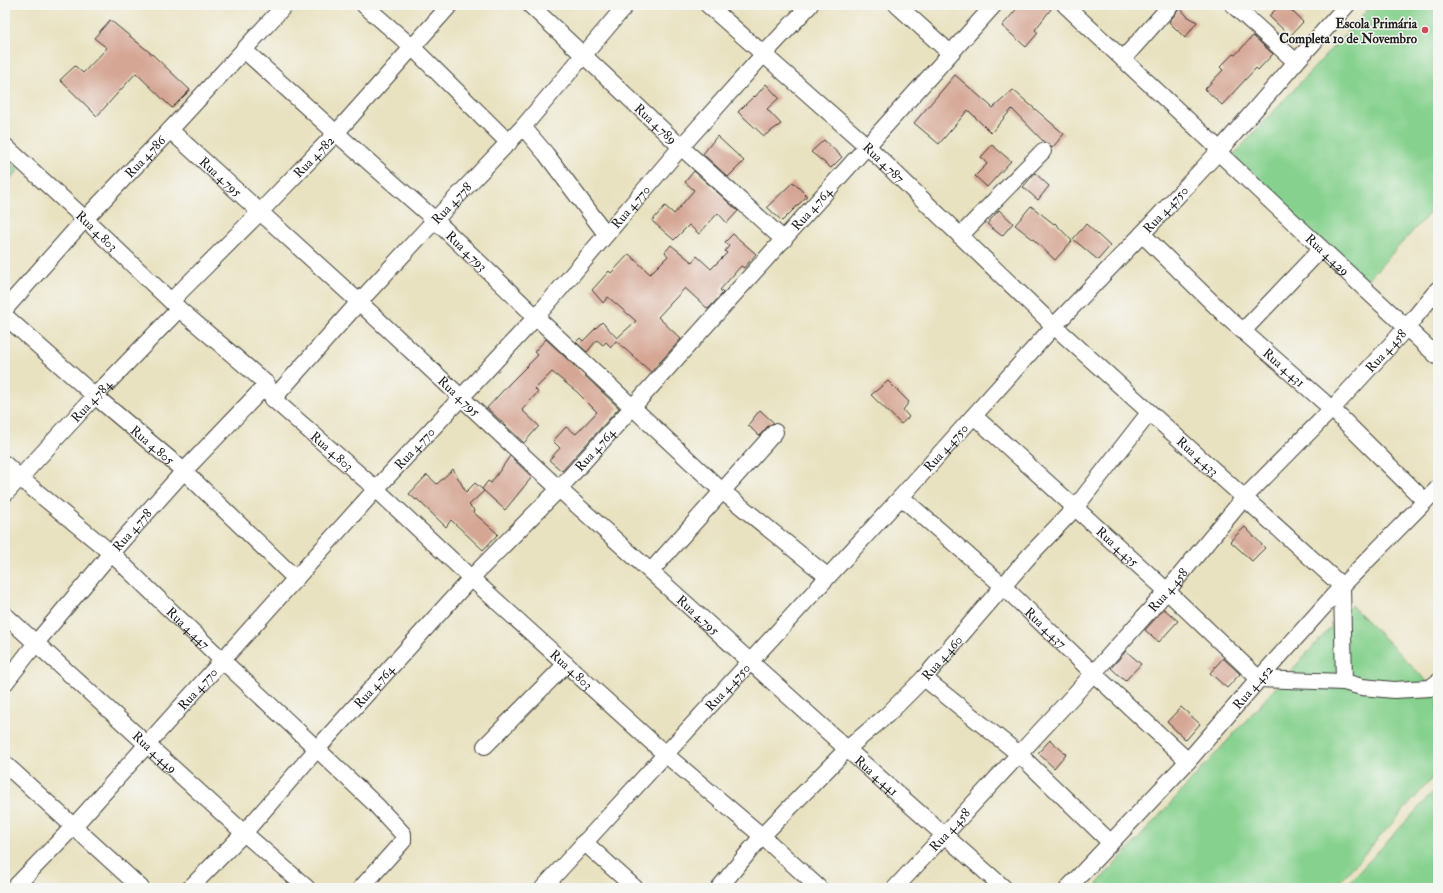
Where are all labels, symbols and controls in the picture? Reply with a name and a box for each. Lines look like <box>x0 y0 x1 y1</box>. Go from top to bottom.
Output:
place label: Escola Primária Completa 10 de Novembro <box>1279 16 1418 48</box>
marker: Escola Primária Completa 10 de Novembro <box>1420 25 1430 35</box>
street label: Rua 4.789 <box>631 101 680 148</box>
street label: Rua 4.786 <box>122 132 170 181</box>
street label: Rua 4.782 <box>290 133 338 181</box>
street label: Rua 4.787 <box>859 139 907 187</box>
street label: Rua 4.795 <box>196 154 245 201</box>
street label: Rua 4.778 <box>428 179 475 228</box>
street label: Rua 4.770 <box>608 182 654 232</box>
street label: Rua 4.764 <box>788 183 836 234</box>
street label: Rua 4.4750 <box>1140 183 1192 237</box>
street label: Rua 4.803 <box>72 208 121 255</box>
street label: Rua 4.793 <box>442 228 490 275</box>
street label: Rua 4.429 <box>1302 231 1352 279</box>
street label: Rua 4.458 <box>1363 326 1410 376</box>
street label: Rua 4.431 <box>1259 345 1308 391</box>
street label: Rua 4.795 <box>434 373 483 420</box>
street label: Rua 4.784 <box>68 376 116 426</box>
street label: Rua 4.4750 <box>921 421 972 475</box>
street label: Rua 4.805 <box>127 422 178 469</box>
street label: Rua 4.770 <box>391 424 439 473</box>
street label: Rua 4.764 <box>572 424 620 475</box>
street label: Rua 4.803 <box>307 429 356 475</box>
street label: Rua 4.433 <box>1173 434 1222 480</box>
street label: Rua 4.778 <box>109 506 156 555</box>
street label: Rua 4.435 <box>1092 524 1142 571</box>
street label: Rua 4.458 <box>1145 565 1192 616</box>
street label: Rua 4.795 <box>673 592 722 639</box>
street label: Rua 4.447 <box>163 604 213 653</box>
street label: Rua 4.437 <box>1021 604 1069 652</box>
street label: Rua 4.460 <box>919 632 966 684</box>
street label: Rua 4.803 <box>546 647 595 693</box>
street label: Rua 4.4750 <box>702 660 754 714</box>
street label: Rua 4.764 <box>351 661 399 712</box>
street label: Rua 4.452 <box>1230 662 1277 713</box>
street label: Rua 4.770 <box>175 664 221 714</box>
street label: Rua 4.449 <box>129 728 180 777</box>
street label: Rua 4.441 <box>851 753 901 800</box>
street label: Rua 4.458 <box>926 805 974 855</box>

